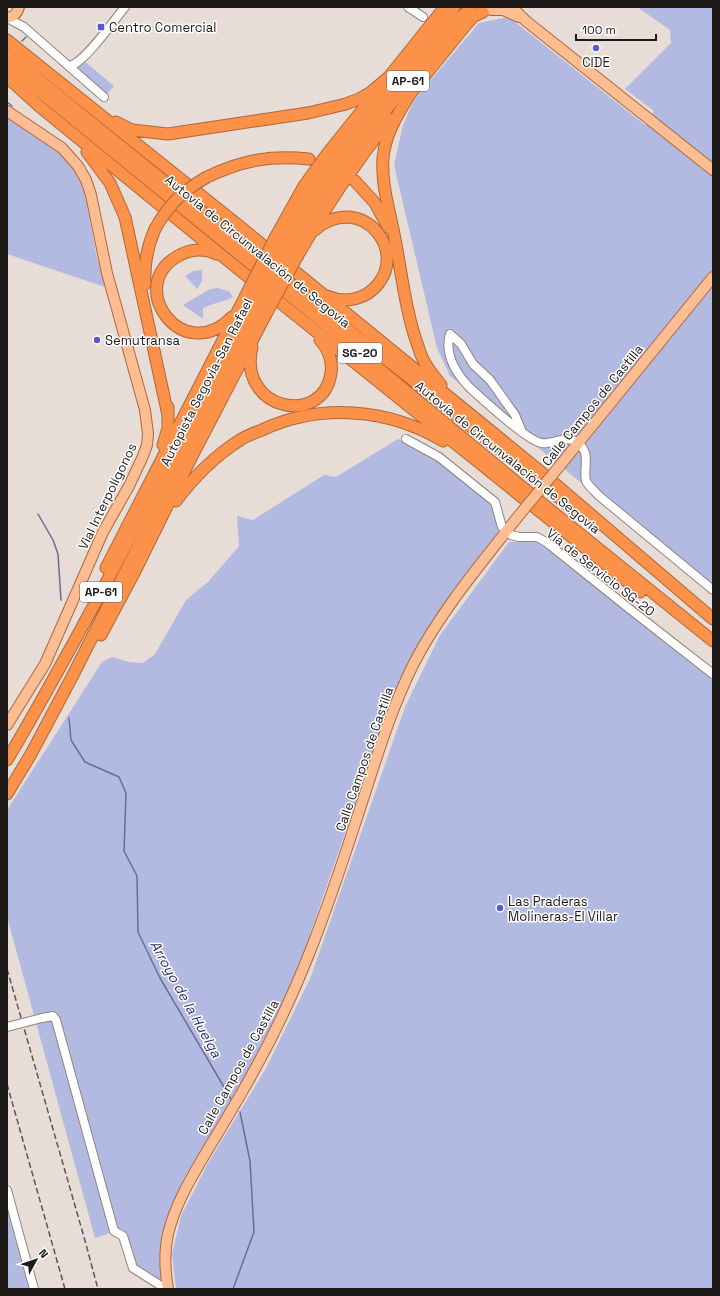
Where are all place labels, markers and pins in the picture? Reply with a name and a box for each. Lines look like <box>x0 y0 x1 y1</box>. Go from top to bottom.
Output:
place label: Centro Comercial <box>109 19 216 36</box>
marker: Centro Comercial <box>96 22 106 32</box>
marker: CIDE <box>591 43 601 53</box>
place label: CIDE <box>582 54 610 71</box>
place label: Semutransa <box>105 332 181 349</box>
marker: Semutransa <box>92 335 102 345</box>
place label: Las Praderas Molineras-El Villar <box>508 893 618 925</box>
marker: Las Praderas Molineras-El Villar <box>495 903 505 913</box>

